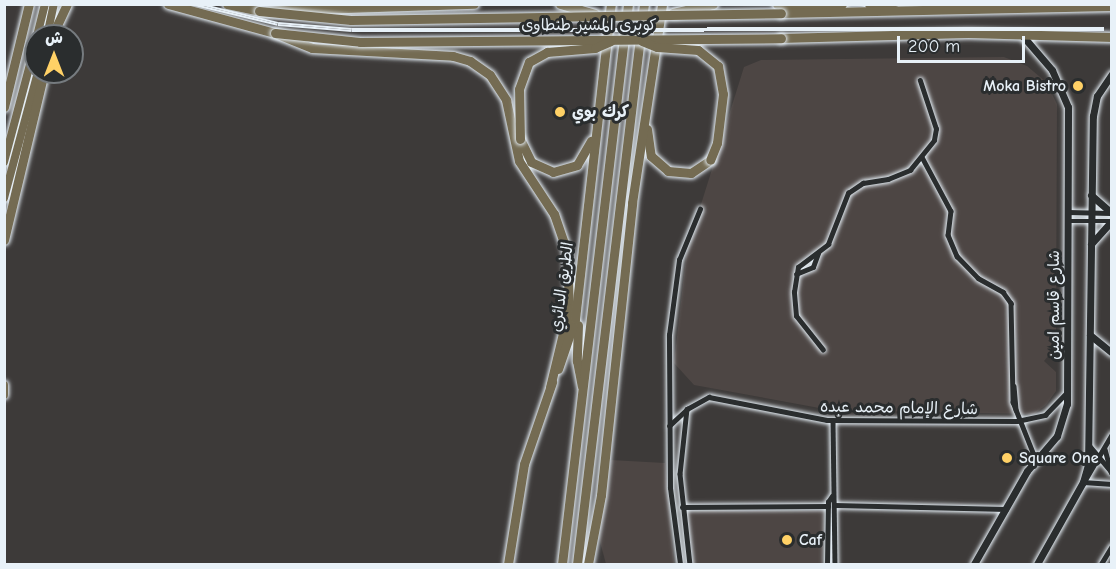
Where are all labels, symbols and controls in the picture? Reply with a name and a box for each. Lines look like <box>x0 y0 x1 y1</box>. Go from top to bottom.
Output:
street label: كوبرى المشير طنطاوى <box>521 15 657 35</box>
north arrow <box>24 24 84 84</box>
scale bar <box>900 24 1028 62</box>
text: ش <box>45 29 63 47</box>
text: 200 m <box>908 36 960 57</box>
place label: Moka Bistro <box>983 76 1066 96</box>
marker: Moka Bistro <box>1071 79 1085 93</box>
place label: كرك بوي <box>572 102 629 122</box>
marker: كرك بوي <box>553 105 567 119</box>
street label: الطريق الدائري <box>546 241 578 333</box>
street label: شارع قاسم امين <box>1044 250 1064 360</box>
street label: شارع الإمام محمد عبده <box>820 397 978 419</box>
place label: Square One <box>1019 448 1099 468</box>
marker: Square One <box>1000 451 1014 465</box>
place label: Caf <box>799 530 822 550</box>
marker: Caf <box>780 533 794 547</box>

